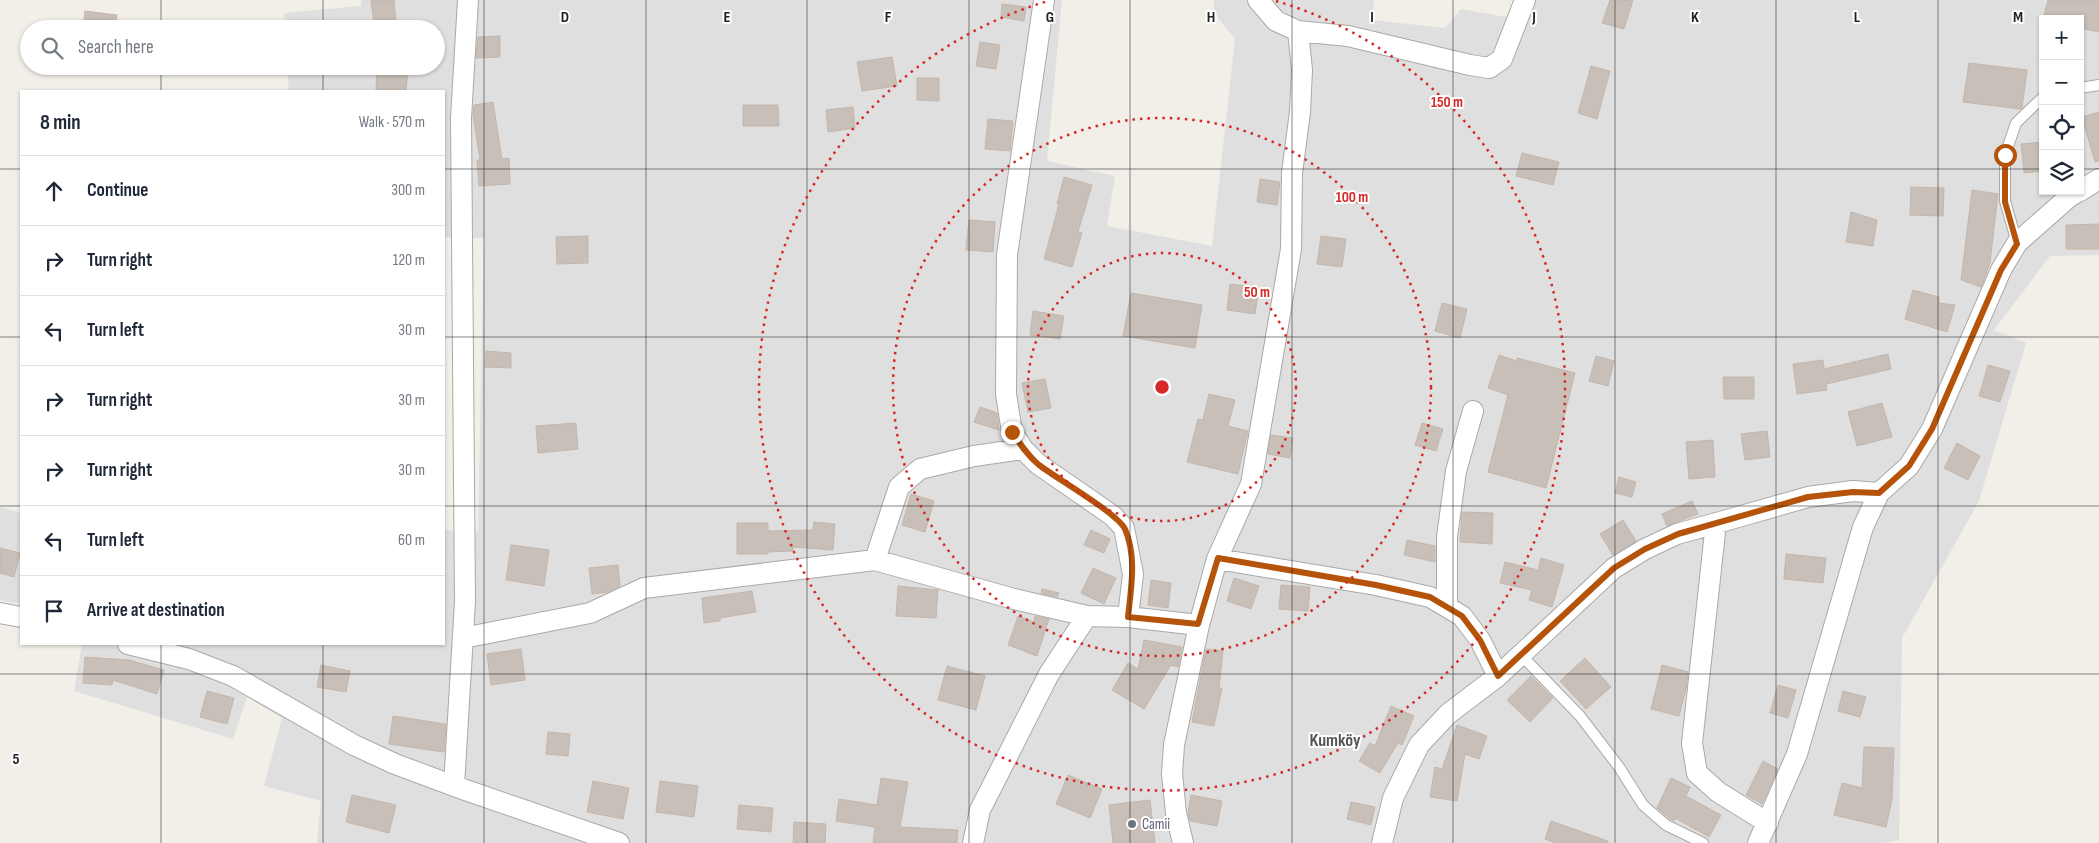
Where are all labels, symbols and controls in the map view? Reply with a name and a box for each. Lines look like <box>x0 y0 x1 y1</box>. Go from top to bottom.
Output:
text: D <box>561 8 569 27</box>
text: E <box>724 8 731 27</box>
text: F <box>885 8 892 27</box>
text: G <box>1046 8 1054 27</box>
text: H <box>1207 8 1215 27</box>
text: I <box>1370 8 1374 27</box>
text: J <box>1531 8 1536 27</box>
text: K <box>1691 8 1699 27</box>
text: L <box>1854 8 1861 27</box>
text: M <box>2013 8 2023 27</box>
map controls <box>2039 15 2084 195</box>
button: + <box>2039 15 2084 60</box>
search box <box>20 20 445 75</box>
icon: search <box>38 34 66 62</box>
text: Search here <box>78 36 154 59</box>
button: − <box>2039 60 2084 105</box>
text: 150 m <box>1431 93 1463 112</box>
button: locate <box>2039 105 2084 150</box>
text: 8 min <box>40 110 81 135</box>
text: Walk · 570 m <box>359 113 425 132</box>
route start <box>1994 144 2017 167</box>
button: layers <box>2039 150 2084 195</box>
icon: ahead <box>40 177 68 205</box>
text: Continue <box>87 179 148 202</box>
text: 300 m <box>391 181 425 200</box>
text: 100 m <box>1336 188 1368 207</box>
icon: right <box>40 247 68 275</box>
text: Turn right <box>87 249 152 272</box>
text: 120 m <box>393 251 425 270</box>
text: 50 m <box>1244 283 1270 302</box>
icon: left <box>40 317 68 345</box>
text: Turn left <box>87 319 144 342</box>
text: 30 m <box>398 321 425 340</box>
centre of rings <box>1153 378 1171 396</box>
icon: right <box>40 387 68 415</box>
text: Turn right <box>87 389 152 412</box>
text: 30 m <box>398 391 425 410</box>
route end <box>1001 421 1024 444</box>
icon: right <box>40 457 68 485</box>
text: Turn right <box>87 459 152 482</box>
text: 30 m <box>398 461 425 480</box>
icon: left <box>40 527 68 555</box>
text: Turn left <box>87 529 144 552</box>
text: 60 m <box>398 531 425 550</box>
icon: arrive <box>40 597 68 625</box>
text: Arrive at destination <box>87 599 225 622</box>
district label: Kumköy <box>1310 730 1361 751</box>
text: 5 <box>12 750 20 769</box>
place label: Camii <box>1142 815 1170 834</box>
marker: Camii <box>1126 818 1138 830</box>

